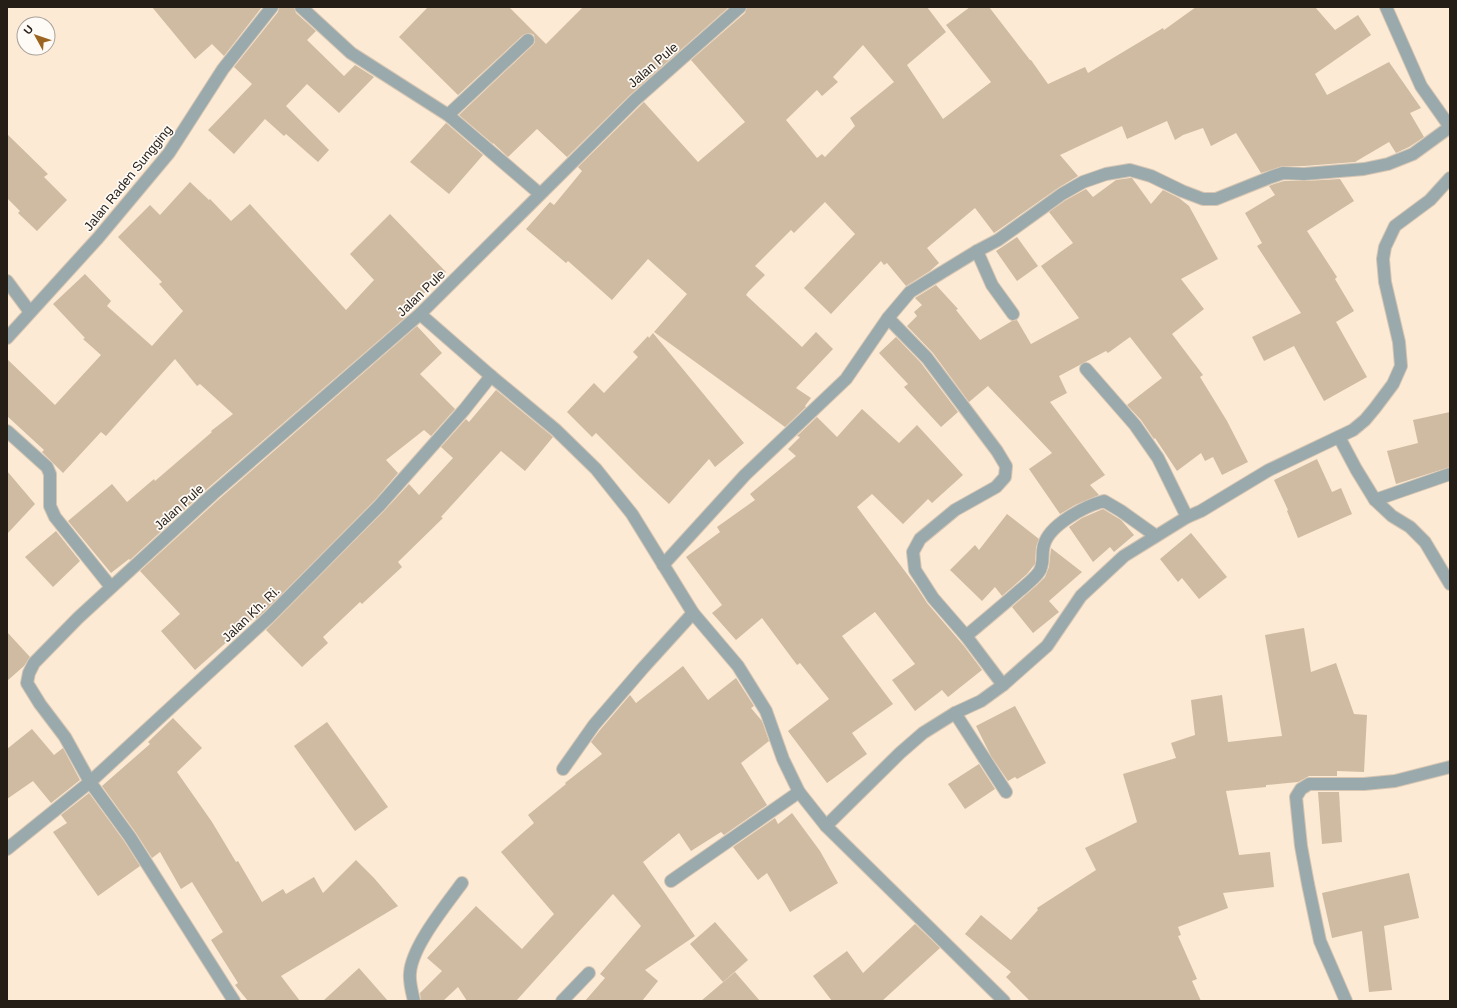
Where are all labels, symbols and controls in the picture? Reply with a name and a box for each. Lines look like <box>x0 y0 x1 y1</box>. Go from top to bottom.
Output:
north arrow <box>16 16 56 56</box>
text: U <box>21 23 36 36</box>
street label: Jalan Pule <box>625 39 681 91</box>
street label: Jalan Raden Sungging <box>81 122 175 234</box>
street label: Jalan Pule <box>394 267 448 319</box>
street label: Jalan Pule <box>151 481 207 533</box>
street label: Jalan Kh. Ri. <box>219 583 283 645</box>

